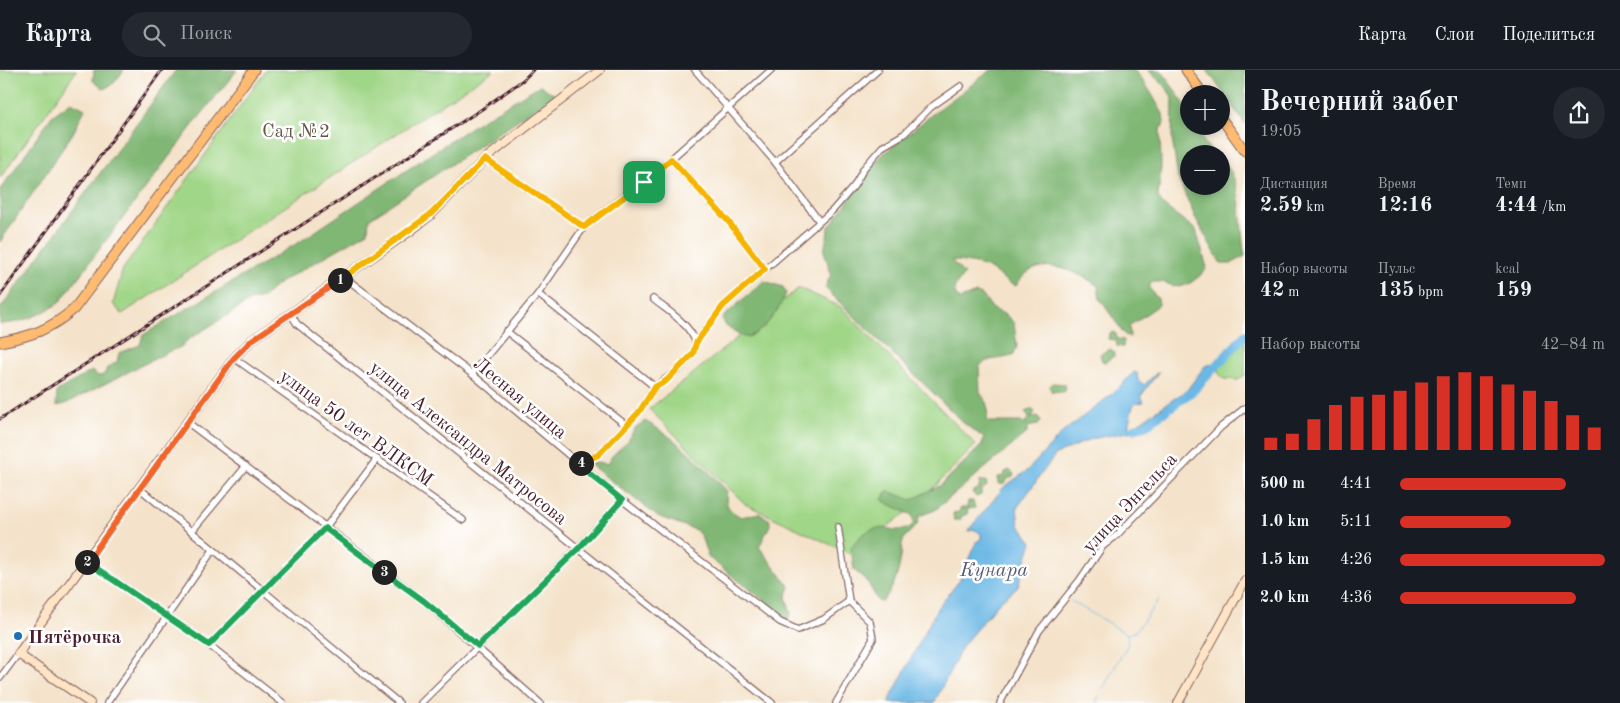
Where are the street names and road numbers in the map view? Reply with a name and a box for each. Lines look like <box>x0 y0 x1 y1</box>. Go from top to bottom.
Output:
street label: Лесная улица <box>469 355 570 444</box>
street label: улица Александра Матросова <box>365 359 570 530</box>
street label: улица 50 лет ВЛКСМ <box>275 367 436 491</box>
street label: улица Энгельса <box>1080 450 1182 557</box>

